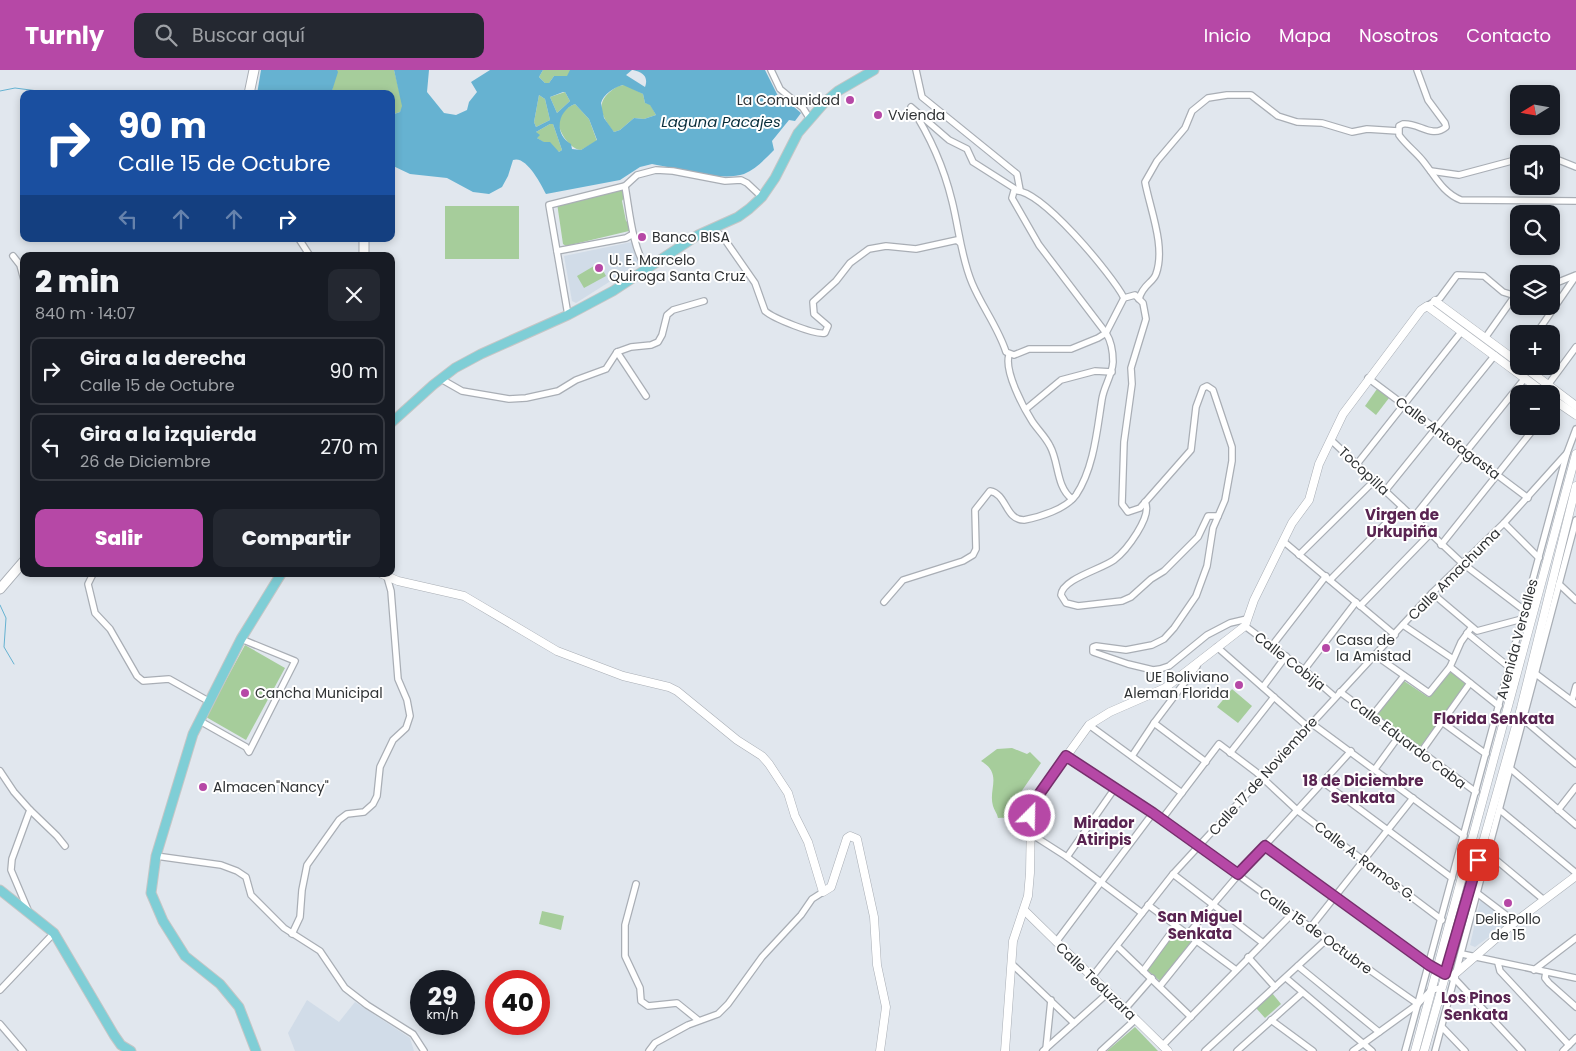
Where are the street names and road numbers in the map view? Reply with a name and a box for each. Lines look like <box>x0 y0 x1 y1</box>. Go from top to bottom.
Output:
street label: Calle Antofagasta <box>1391 392 1505 484</box>
street label: Tocopilla <box>1334 442 1394 500</box>
street label: Calle Amachuma <box>1403 523 1505 625</box>
street label: Avenida Versalles <box>1491 576 1543 702</box>
street label: Calle Cobija <box>1250 627 1330 695</box>
street label: Calle Eduardo Caba <box>1346 693 1470 793</box>
street label: Calle 17 de Noviembre <box>1204 712 1322 840</box>
street label: Calle A. Ramos G. <box>1310 816 1420 906</box>
street label: Calle 15 de Octubre <box>1255 883 1377 979</box>
street label: Calle Teduzara <box>1051 937 1141 1025</box>

